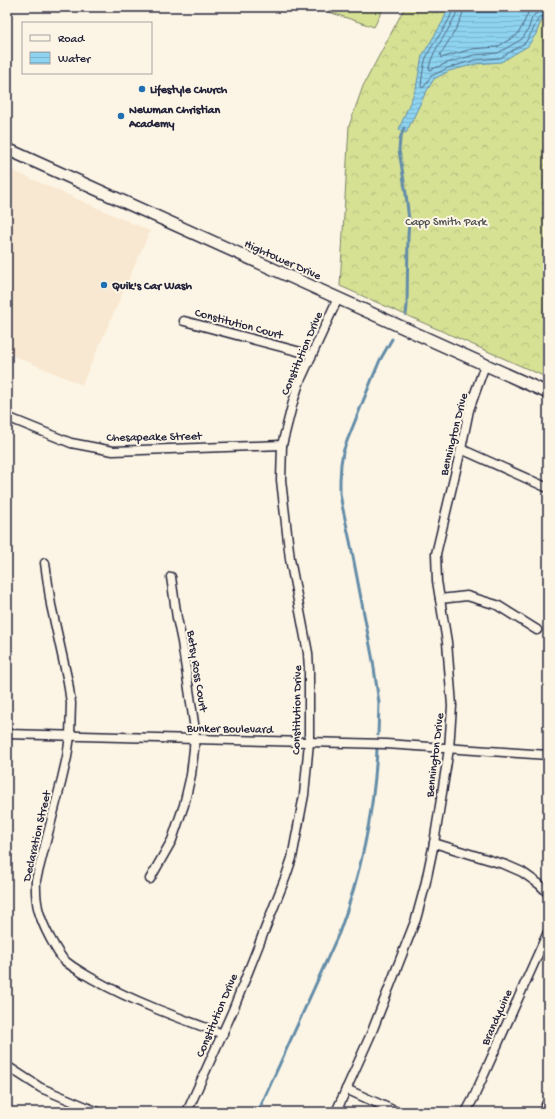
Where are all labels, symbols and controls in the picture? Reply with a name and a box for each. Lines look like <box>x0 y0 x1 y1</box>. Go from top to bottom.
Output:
legend <box>22 22 152 74</box>
text: Road <box>58 33 85 47</box>
text: Water <box>58 53 92 67</box>
marker: Lifestyle Church <box>137 84 147 94</box>
place label: Lifestyle Church <box>150 84 228 98</box>
place label: Newman Christian Academy <box>128 104 220 132</box>
marker: Newman Christian Academy <box>116 111 126 121</box>
park label: Capp Smith Park <box>405 216 488 230</box>
street label: Hightower Drive <box>242 238 323 284</box>
marker: Quik's Car Wash <box>99 280 109 290</box>
place label: Quik's Car Wash <box>112 280 192 294</box>
street label: Constitution Court <box>193 306 285 344</box>
street label: Constitution Drive <box>279 309 327 398</box>
street label: Bennington Drive <box>438 391 472 478</box>
street label: Chesapeake Street <box>106 430 203 446</box>
street label: Betsy Ross Court <box>183 629 210 714</box>
street label: Constitution Drive <box>290 664 306 755</box>
street label: Bennington Drive <box>424 712 448 799</box>
street label: Bunker Boulevard <box>186 722 274 738</box>
street label: Declaration Street <box>20 789 55 884</box>
street label: Constitution Drive <box>194 971 242 1060</box>
street label: Brandywine <box>479 987 517 1049</box>

